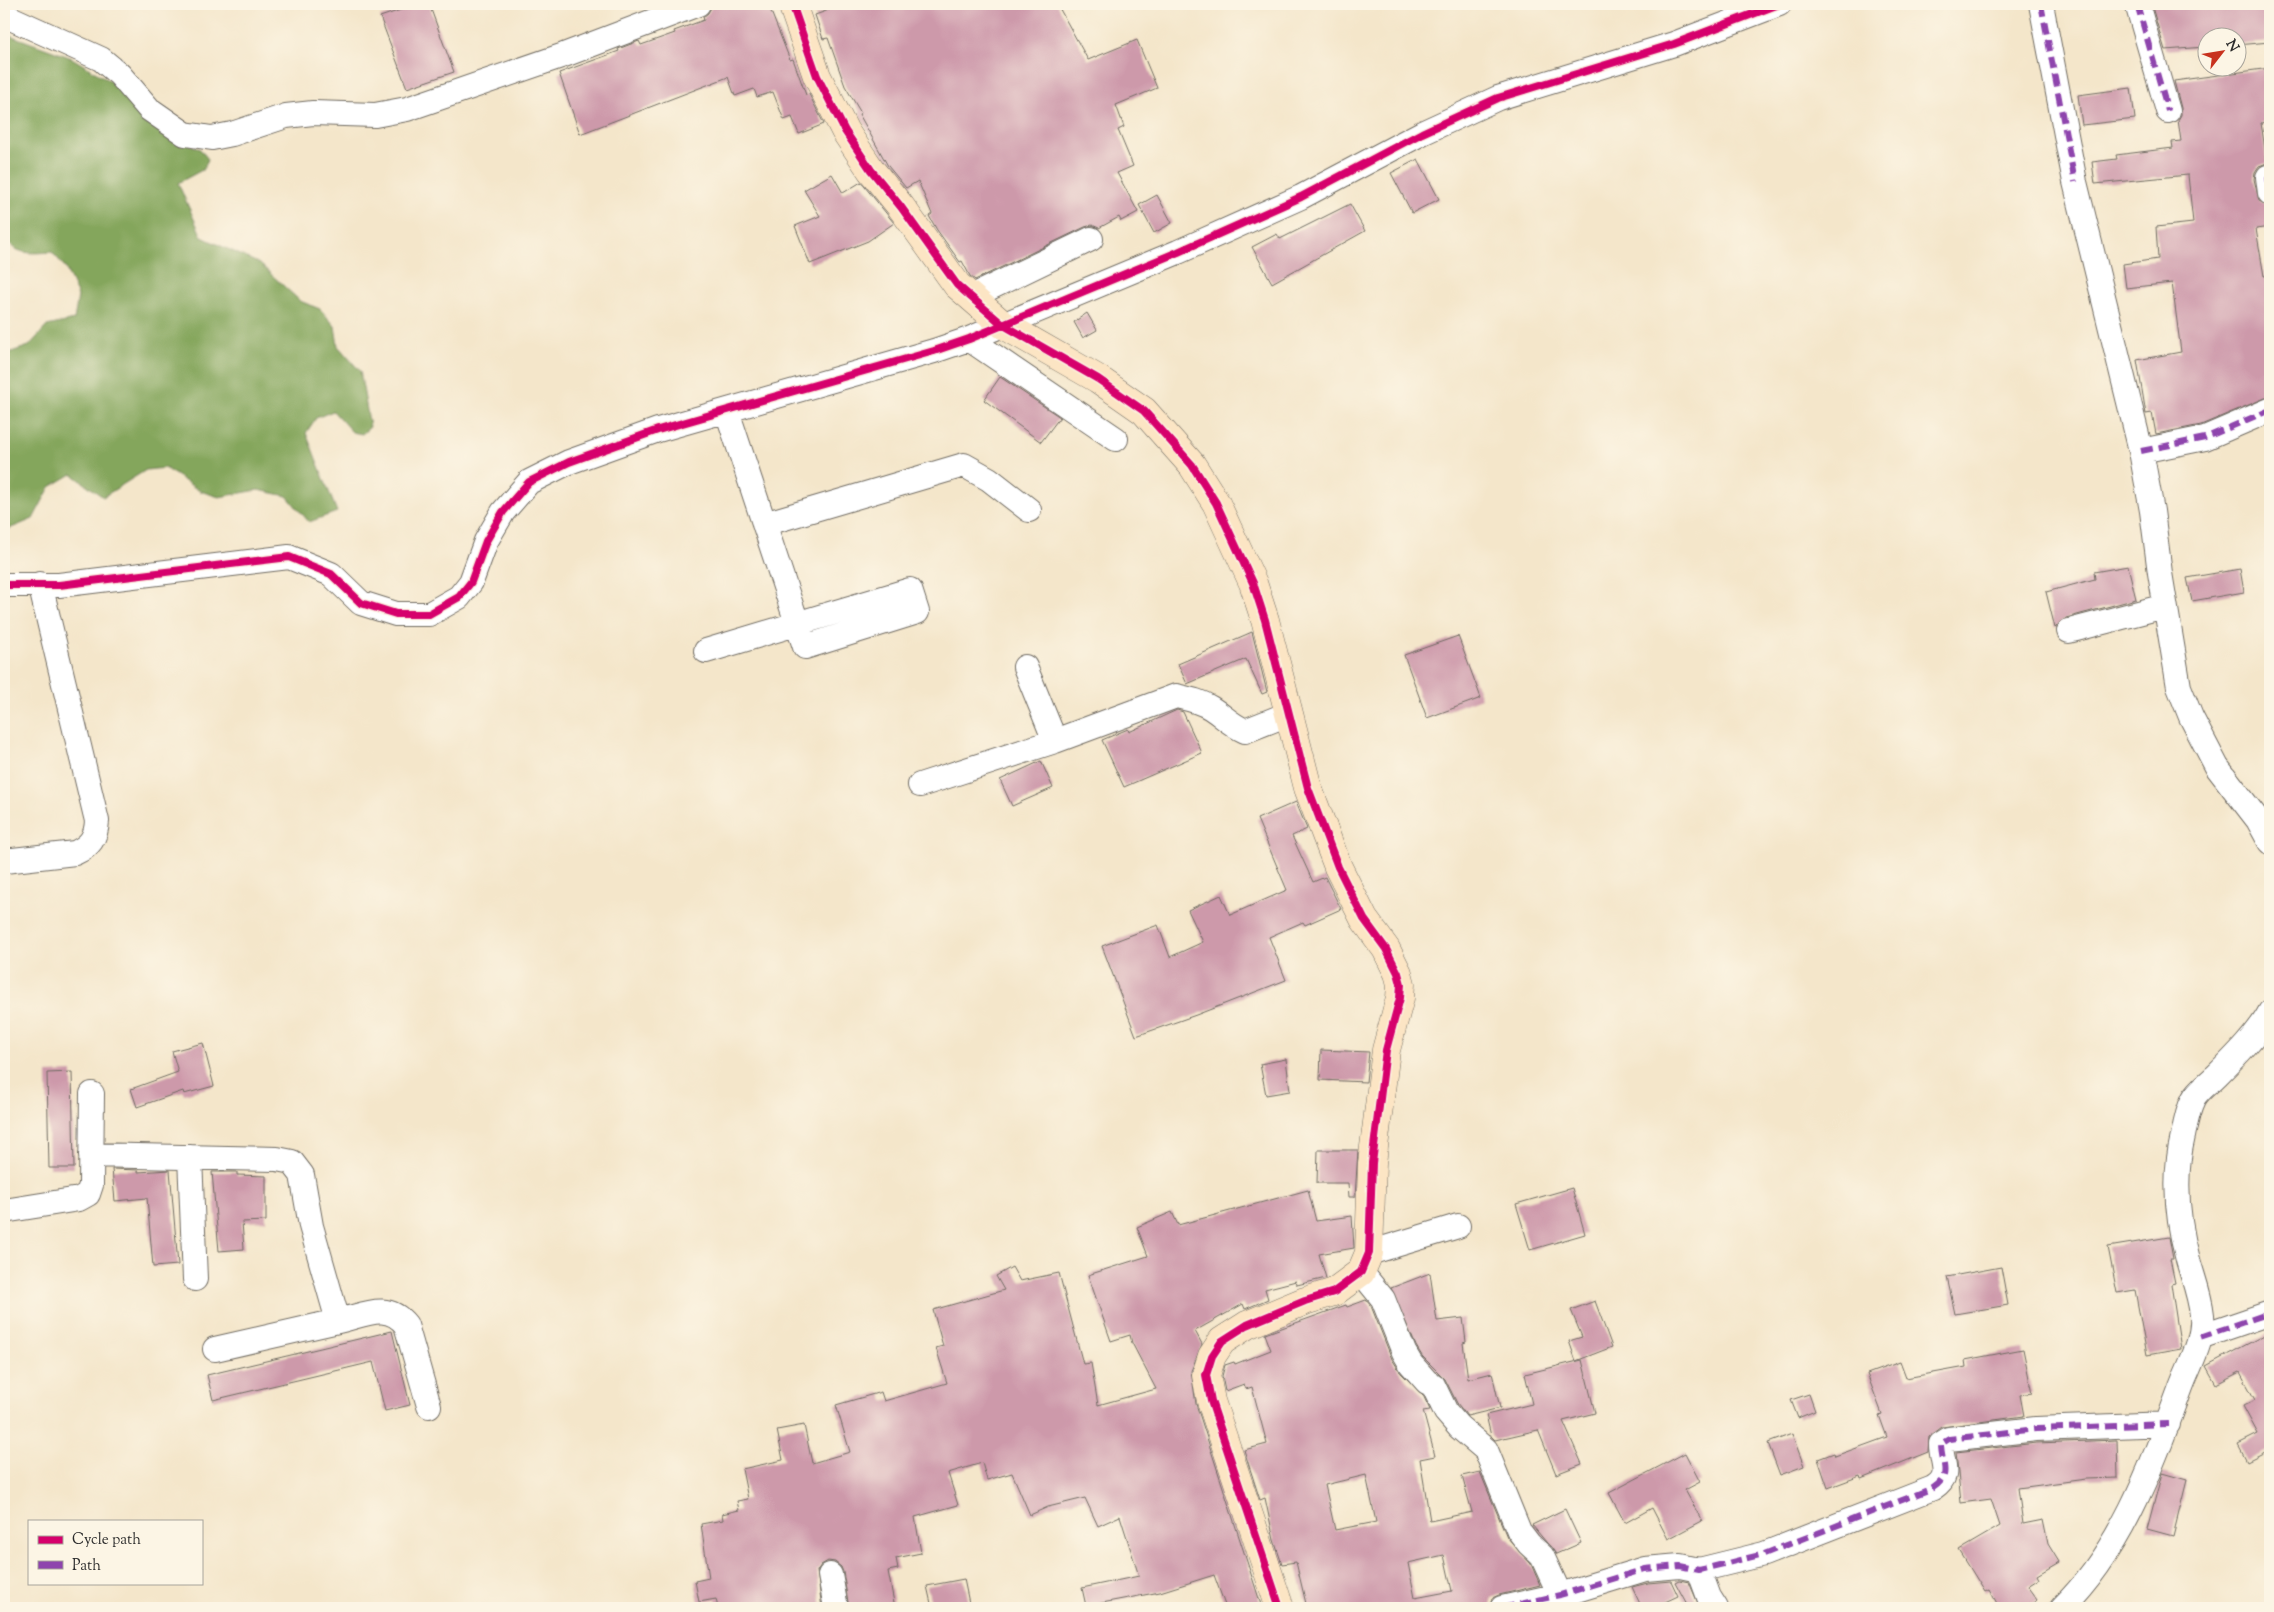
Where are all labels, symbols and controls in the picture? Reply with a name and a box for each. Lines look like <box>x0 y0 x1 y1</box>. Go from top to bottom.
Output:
north arrow <box>2196 28 2246 78</box>
text: N <box>2220 36 2243 56</box>
legend <box>28 1520 202 1584</box>
text: Cycle path <box>72 1530 141 1551</box>
text: Path <box>72 1556 101 1577</box>

